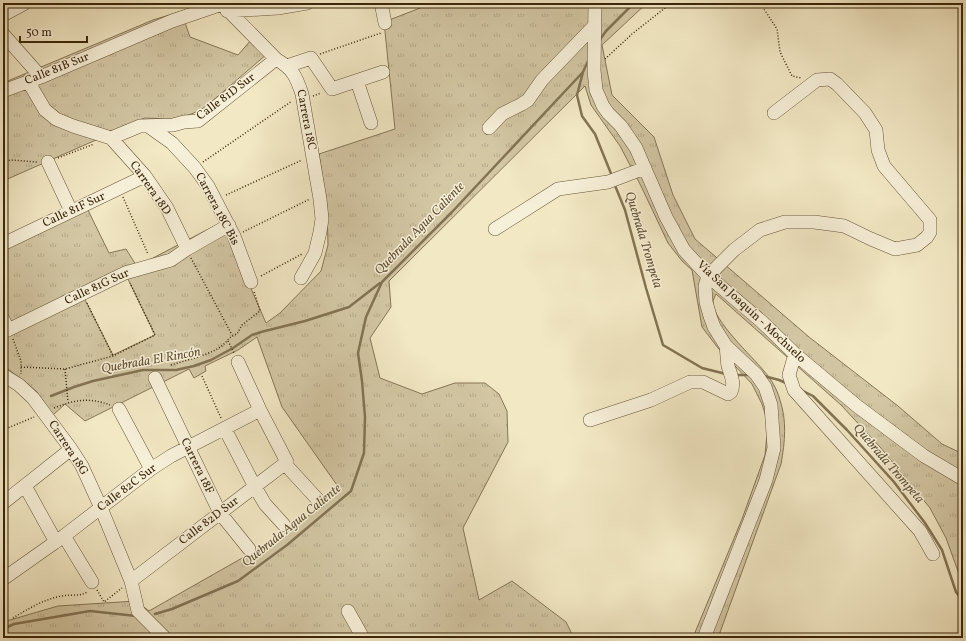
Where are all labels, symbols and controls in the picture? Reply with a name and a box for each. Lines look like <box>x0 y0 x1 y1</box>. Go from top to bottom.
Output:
scale bar <box>20 18 87 44</box>
text: 50 m <box>26 25 52 41</box>
street label: Calle 81B Sur <box>22 49 92 89</box>
street label: Calle 81D Sur <box>193 70 259 124</box>
street label: Carrera 18C <box>292 88 320 152</box>
street label: Carrera 18D <box>126 158 175 218</box>
street label: Carrera 18C Bis <box>191 170 243 248</box>
water label: Quebrada Agua Caliente <box>371 178 469 280</box>
street label: Calle 81F Sur <box>40 189 108 231</box>
water label: Quebrada Trompeta <box>620 189 666 291</box>
street label: Vía San Joaquín - Mochuelo <box>693 257 809 367</box>
street label: Calle 81G Sur <box>62 265 132 309</box>
water label: Quebrada El Rincón <box>100 343 202 379</box>
street label: Carrera 18G <box>44 417 92 479</box>
water label: Quebrada Trompeta <box>848 420 928 508</box>
street label: Carrera 18F <box>177 435 218 497</box>
street label: Calle 82C Sur <box>94 460 160 516</box>
water label: Quebrada Agua Caliente <box>239 480 346 572</box>
street label: Calle 82D Sur <box>176 493 242 549</box>

